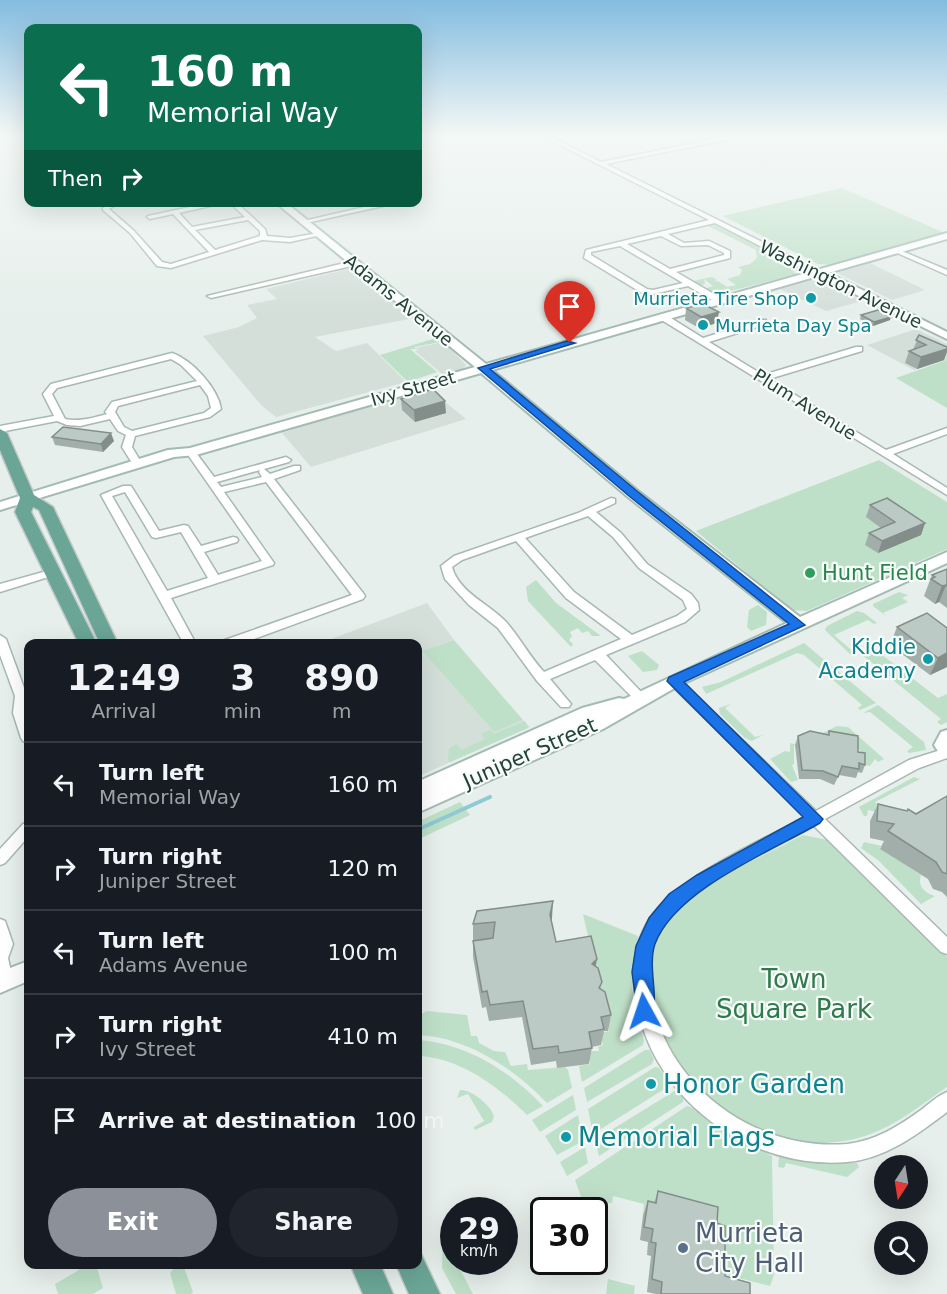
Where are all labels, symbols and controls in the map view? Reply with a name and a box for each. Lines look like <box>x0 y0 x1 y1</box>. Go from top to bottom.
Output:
text: 160 m <box>147 47 293 96</box>
icon: left <box>48 48 126 126</box>
text: Memorial Way <box>147 97 338 128</box>
icon: right <box>115 162 148 195</box>
text: Then <box>48 166 103 191</box>
street label: Washington Avenue <box>756 235 926 333</box>
street label: Adams Avenue <box>340 250 458 350</box>
pin <box>544 281 595 343</box>
place label: Murrieta Tire Shop <box>633 288 799 309</box>
icon: arrive <box>553 290 586 323</box>
marker: Murrieta Tire Shop <box>804 291 818 305</box>
place label: Murrieta Day Spa <box>715 315 871 336</box>
marker: Murrieta Day Spa <box>696 318 710 332</box>
street label: Plum Avenue <box>750 364 860 444</box>
street label: Ivy Street <box>368 366 458 410</box>
place label: Hunt Field <box>822 561 928 585</box>
marker: Hunt Field <box>803 566 817 580</box>
place label: Kiddie Academy <box>818 635 916 683</box>
marker: Kiddie Academy <box>921 652 935 666</box>
text: 12:49 <box>67 657 181 698</box>
text: 3 <box>230 657 255 698</box>
text: 890 <box>304 657 379 698</box>
text: Arrival <box>91 699 156 723</box>
text: min <box>224 699 262 723</box>
text: m <box>332 699 352 723</box>
street label: Juniper Street <box>458 713 601 794</box>
text: Turn left <box>99 760 204 785</box>
icon: left <box>48 768 81 801</box>
text: 160 m <box>328 772 398 797</box>
text: Memorial Way <box>99 785 241 809</box>
text: Turn right <box>99 844 222 869</box>
icon: right <box>48 852 81 885</box>
text: 120 m <box>328 856 398 881</box>
text: Juniper Street <box>99 869 236 893</box>
text: Turn left <box>99 928 204 953</box>
icon: left <box>48 936 81 969</box>
text: 100 m <box>328 940 398 965</box>
text: Adams Avenue <box>99 953 248 977</box>
park label: Town Square Park <box>716 964 872 1024</box>
position arrow <box>612 979 676 1043</box>
text: Turn right <box>99 1012 222 1037</box>
icon: right <box>48 1020 81 1053</box>
text: 410 m <box>328 1024 398 1049</box>
text: Ivy Street <box>99 1037 196 1061</box>
place label: Honor Garden <box>663 1069 845 1099</box>
marker: Honor Garden <box>644 1077 658 1091</box>
icon: arrive <box>48 1104 81 1137</box>
text: Arrive at destination <box>99 1108 356 1133</box>
text: 100 m <box>374 1108 445 1133</box>
place label: Memorial Flags <box>578 1122 775 1152</box>
marker: Memorial Flags <box>559 1130 573 1144</box>
north arrow <box>874 1155 928 1209</box>
map controls <box>874 1155 928 1275</box>
button: Exit <box>48 1188 217 1257</box>
button: Share <box>229 1188 398 1257</box>
speed limit sign: 30 <box>530 1197 608 1275</box>
text: 29 <box>458 1211 500 1246</box>
place label: Murrieta City Hall <box>695 1218 804 1278</box>
button: search <box>874 1221 928 1275</box>
marker: Murrieta City Hall <box>676 1241 690 1255</box>
text: km/h <box>460 1242 498 1260</box>

